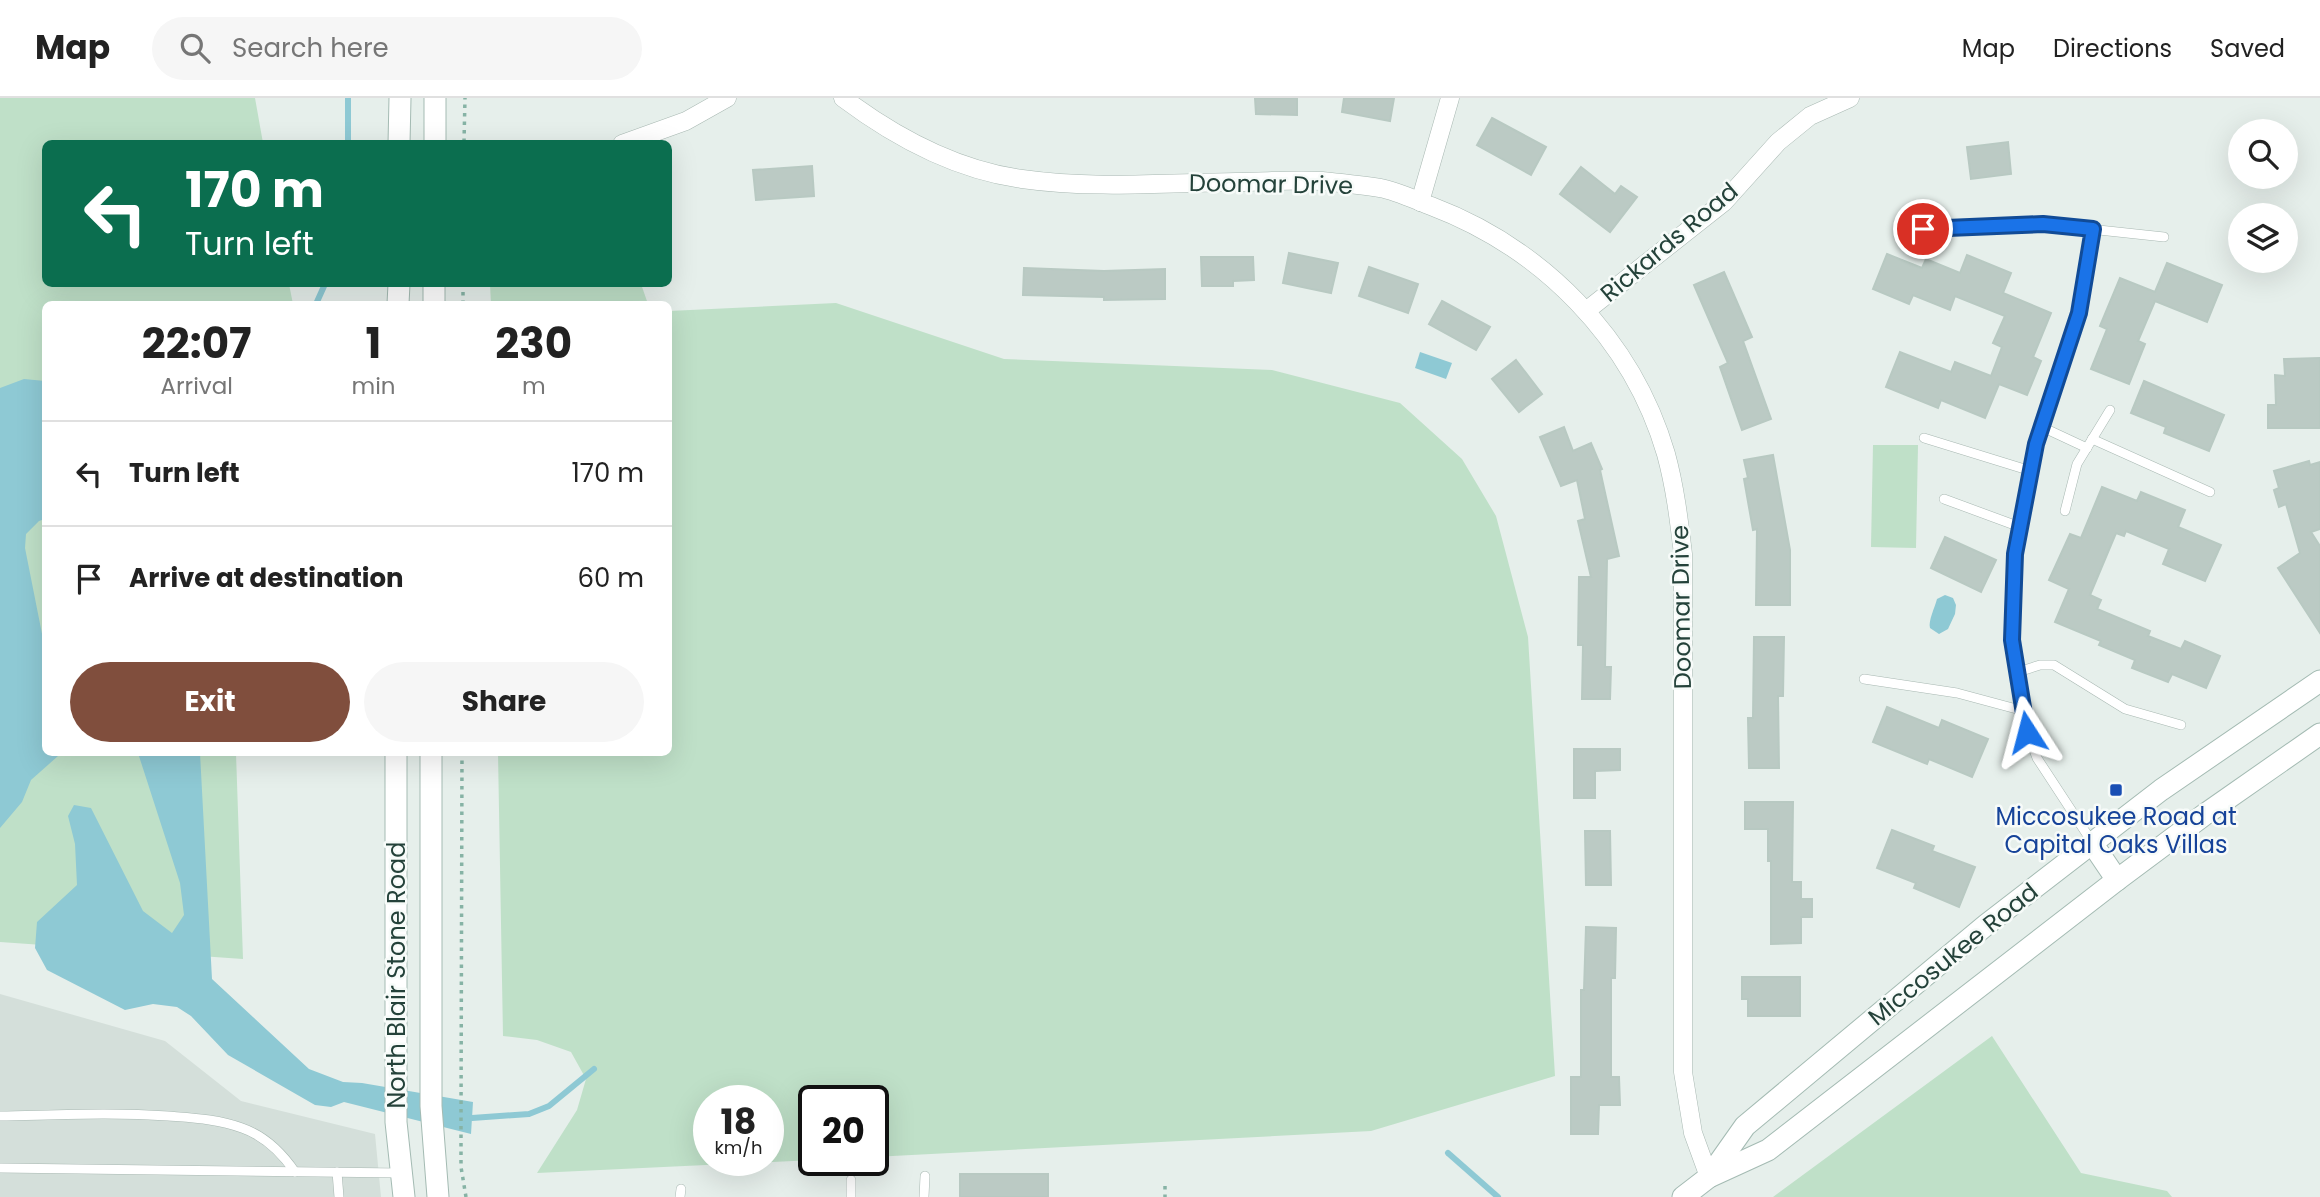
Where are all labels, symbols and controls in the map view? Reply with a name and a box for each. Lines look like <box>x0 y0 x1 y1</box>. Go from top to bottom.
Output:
search box <box>152 17 642 80</box>
text: Map <box>35 24 110 71</box>
icon: search <box>176 29 214 67</box>
text: Search here <box>232 30 389 66</box>
text: Map <box>1962 32 2015 65</box>
text: Directions <box>2053 32 2172 65</box>
text: Saved <box>2210 32 2285 65</box>
map controls <box>2228 119 2298 273</box>
button: search <box>2228 119 2298 189</box>
text: 170 m <box>185 156 324 224</box>
street label: Doomar Drive <box>1189 166 1353 202</box>
icon: left <box>70 168 161 259</box>
street label: Rickards Road <box>1593 175 1745 309</box>
pin <box>1893 199 1953 259</box>
button: layers <box>2228 203 2298 273</box>
icon: arrive <box>1904 210 1942 248</box>
text: Turn left <box>185 221 314 266</box>
text: 22:07 <box>142 314 252 373</box>
text: 1 <box>366 314 381 373</box>
text: 230 <box>495 314 572 373</box>
text: Arrival <box>161 370 233 402</box>
text: min <box>351 370 396 402</box>
text: m <box>522 370 546 402</box>
icon: left <box>70 455 108 493</box>
text: Turn left <box>129 455 240 491</box>
text: 170 m <box>571 455 644 491</box>
street label: Doomar Drive <box>1663 525 1699 689</box>
icon: arrive <box>70 560 108 598</box>
text: Arrive at destination <box>129 560 404 596</box>
text: 60 m <box>577 560 644 596</box>
button: Exit <box>70 662 350 742</box>
button: Share <box>364 662 644 742</box>
position arrow <box>1990 695 2064 769</box>
marker: Miccosukee Road at Capital Oaks Villas <box>2108 782 2124 798</box>
place label: Miccosukee Road at Capital Oaks Villas <box>1995 800 2237 861</box>
street label: North Blair Stone Road <box>380 841 413 1109</box>
street label: Miccosukee Road <box>1861 875 2045 1033</box>
speed limit sign: 20 <box>798 1085 889 1176</box>
text: 18 <box>721 1097 756 1146</box>
text: km/h <box>715 1135 762 1160</box>

